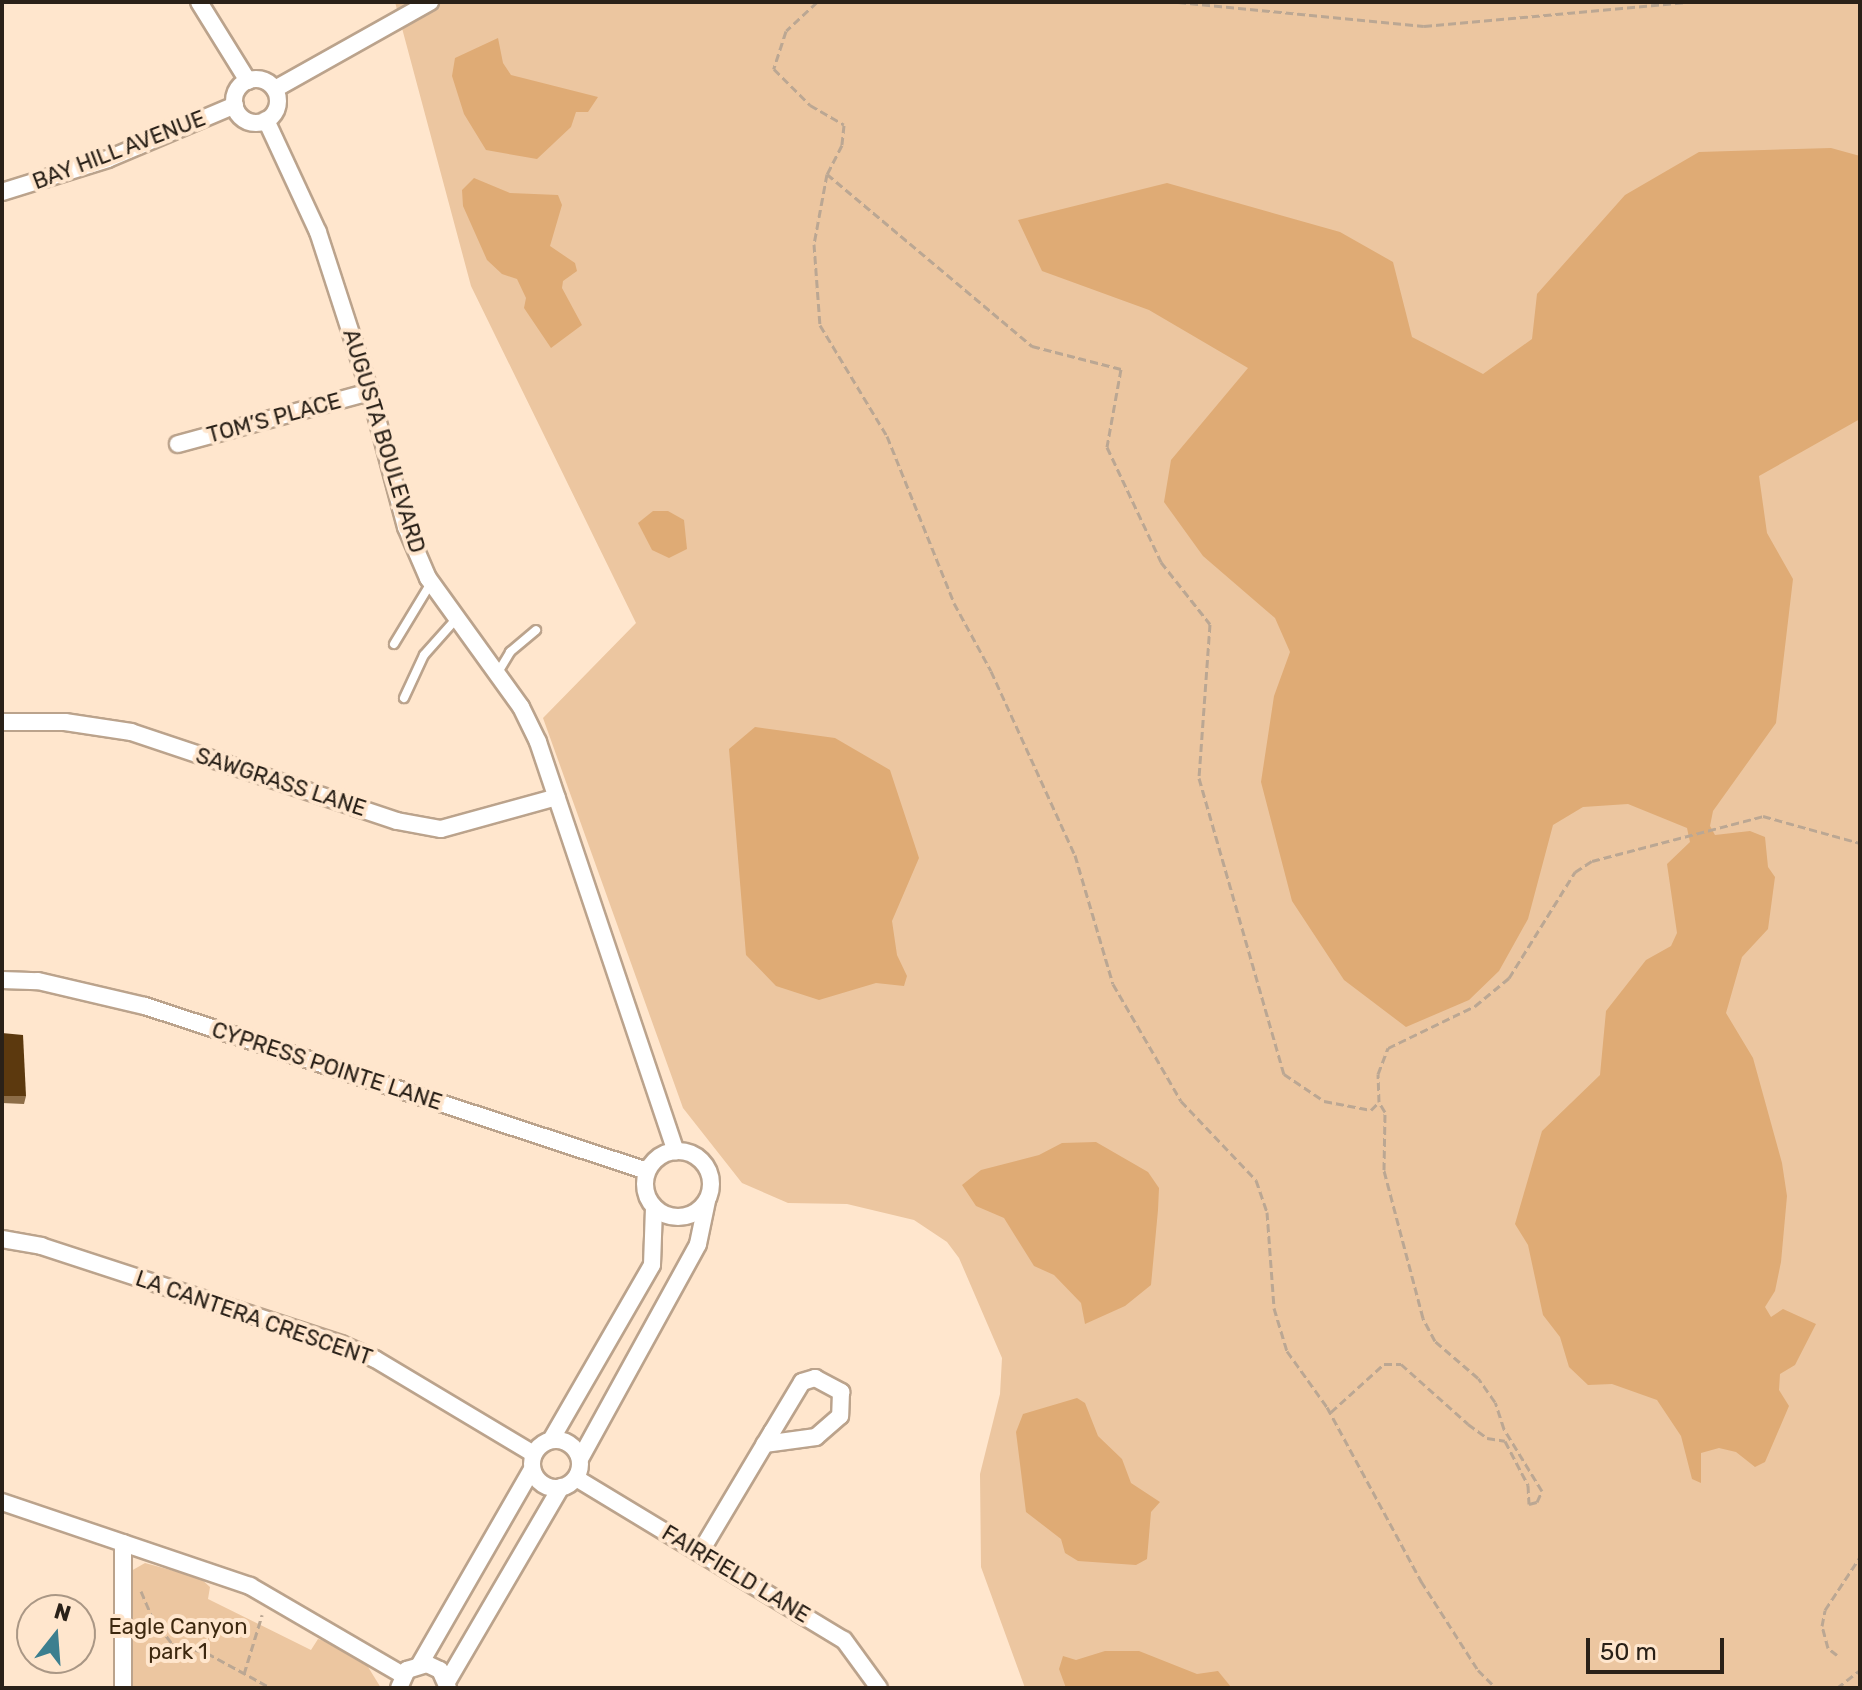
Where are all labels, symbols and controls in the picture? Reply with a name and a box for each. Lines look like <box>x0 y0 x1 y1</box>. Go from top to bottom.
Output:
street label: BAY HILL AVENUE <box>28 105 210 195</box>
street label: AUGUSTA BOULEVARD <box>337 326 431 556</box>
street label: TOM’S PLACE <box>204 387 344 449</box>
street label: SAWGRASS LANE <box>193 742 369 822</box>
street label: CYPRESS POINTE LANE <box>208 1016 446 1116</box>
street label: LA CANTERA CRESCENT <box>132 1265 376 1371</box>
street label: FAIRFIELD LANE <box>657 1519 815 1629</box>
north arrow <box>16 1594 96 1674</box>
text: N <box>51 1597 74 1628</box>
park label: Eagle Canyon park 1 <box>108 1613 248 1664</box>
scale bar <box>1590 1622 1728 1672</box>
text: 50 m <box>1600 1638 1657 1666</box>

